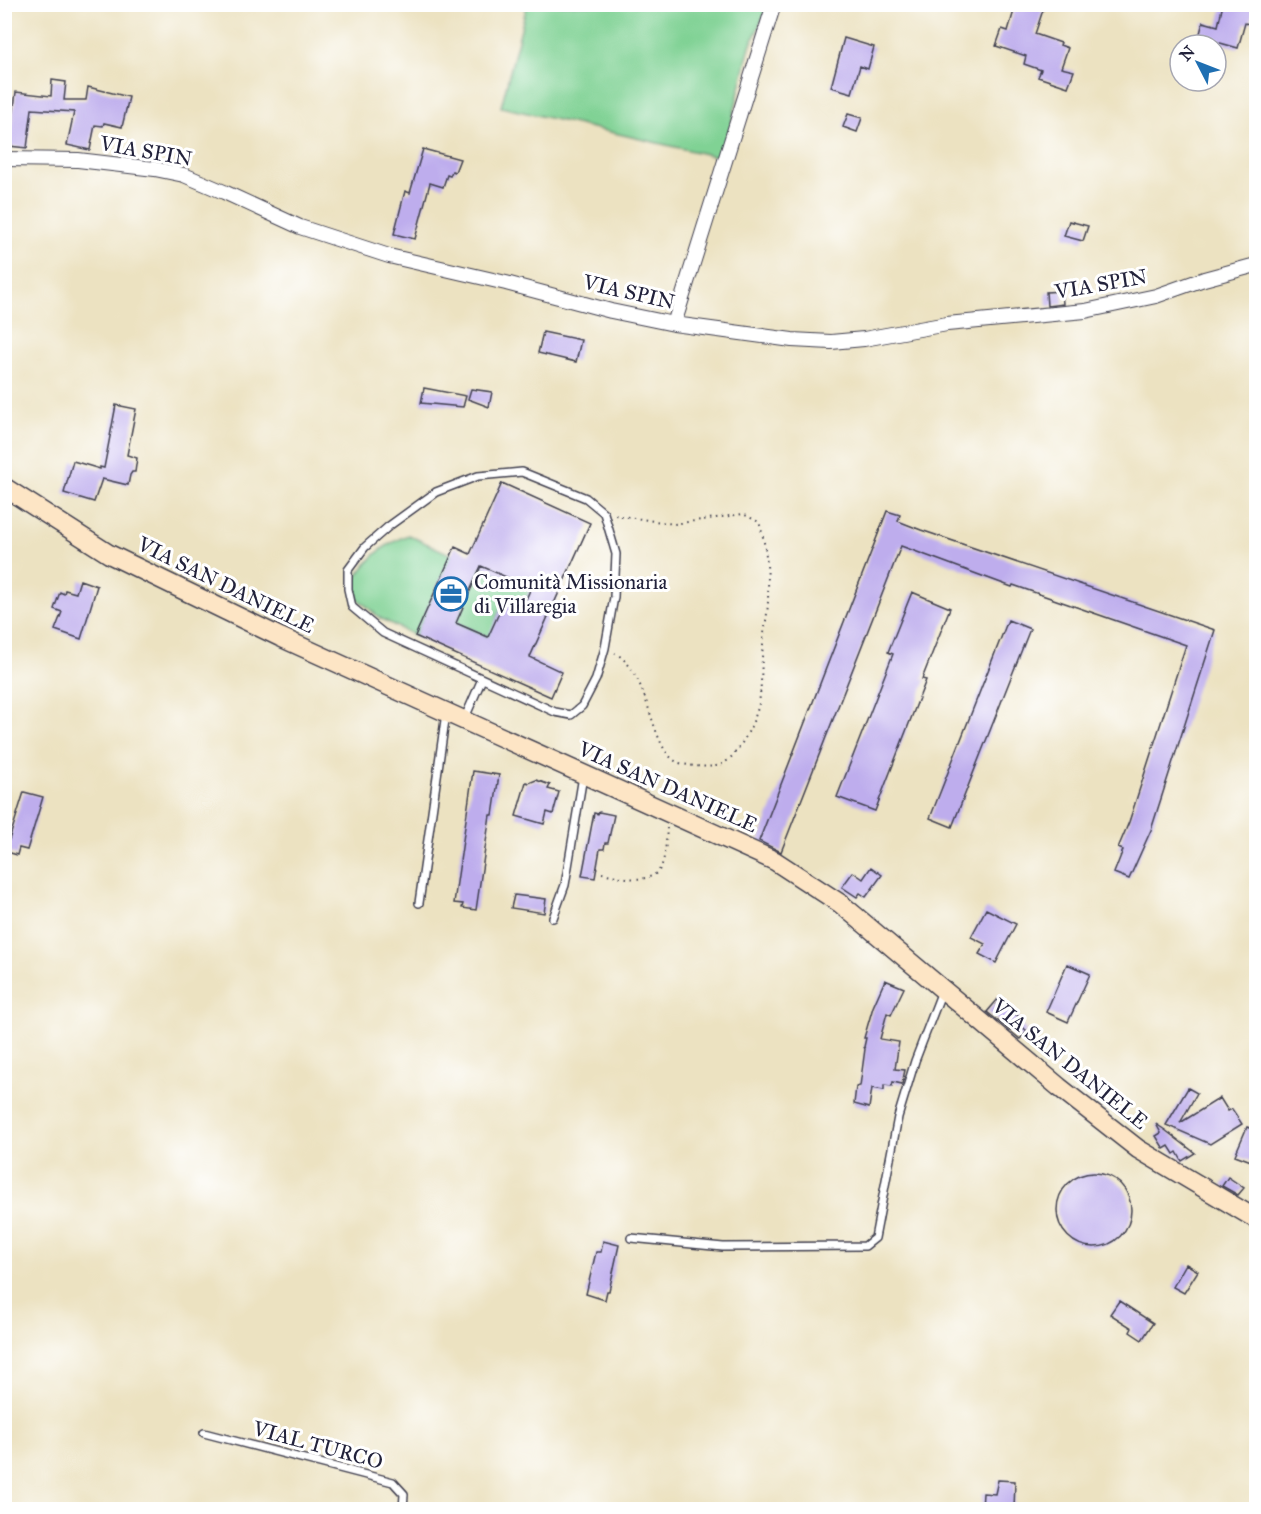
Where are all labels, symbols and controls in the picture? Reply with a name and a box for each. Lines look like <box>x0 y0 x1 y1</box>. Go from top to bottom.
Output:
north arrow <box>1168 33 1228 93</box>
text: N <box>1176 42 1199 65</box>
street label: VIA SPIN <box>97 130 194 172</box>
street label: VIA SPIN <box>1052 263 1149 305</box>
street label: VIA SPIN <box>580 269 677 315</box>
street label: VIA SAN DANIELE <box>132 530 319 639</box>
place label: Comunità Missionaria di Villaregia <box>474 569 668 619</box>
office icon: Comunità Missionaria di Villaregia <box>433 576 469 612</box>
street label: VIA SAN DANIELE <box>573 735 762 838</box>
street label: VIA SAN DANIELE <box>986 992 1153 1135</box>
street label: VIAL TURCO <box>249 1415 386 1475</box>

